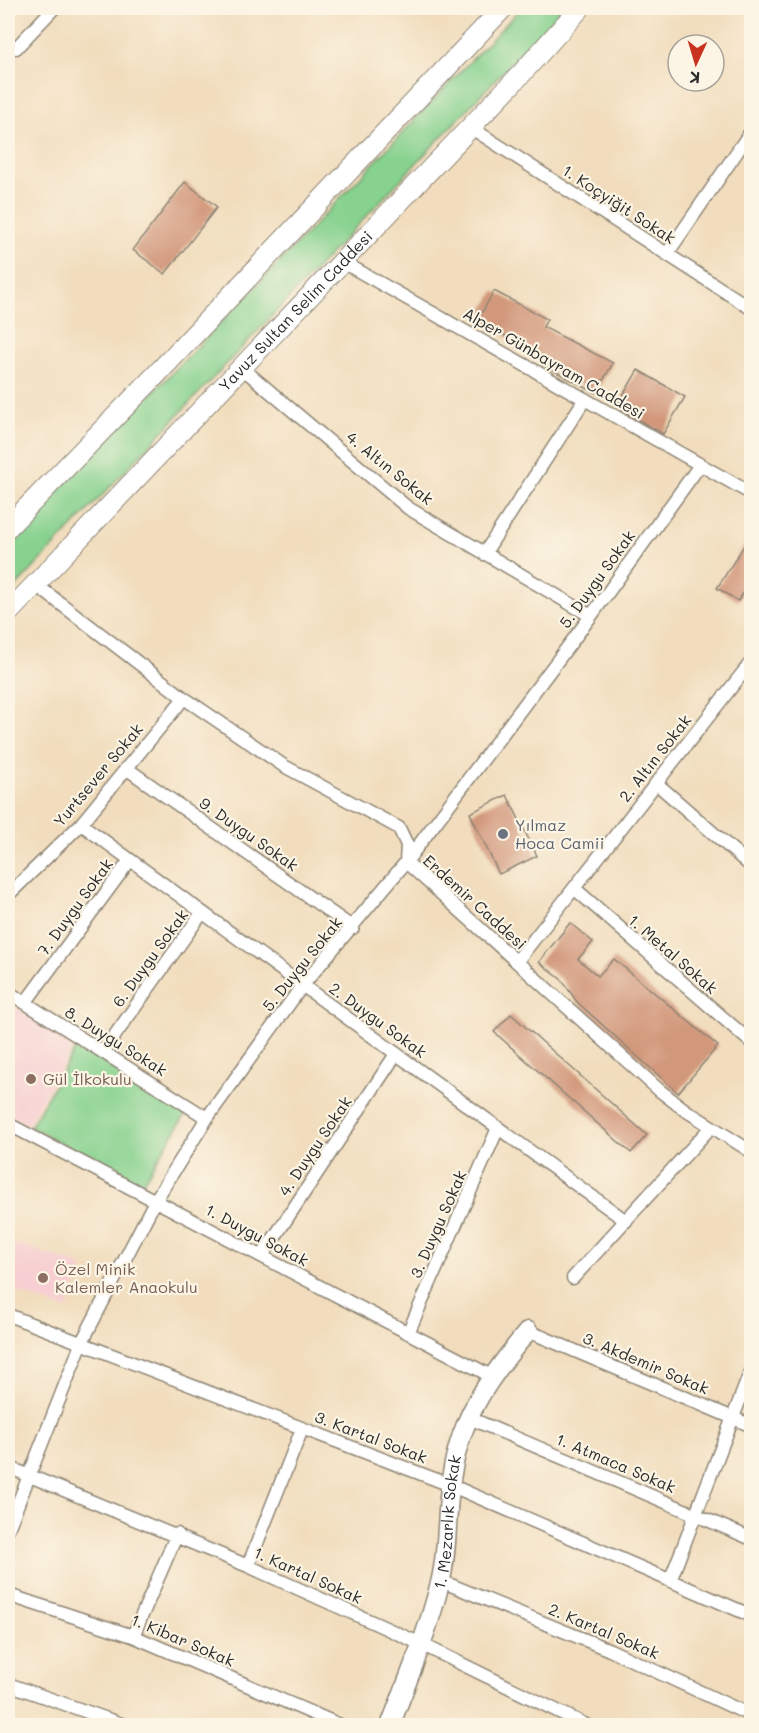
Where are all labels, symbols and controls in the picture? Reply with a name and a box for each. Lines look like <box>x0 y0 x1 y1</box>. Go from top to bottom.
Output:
north arrow <box>666 33 726 93</box>
text: K <box>689 68 701 89</box>
street label: 1. Koçyiğit Sokak <box>559 159 680 248</box>
street label: Yavuz Sultan Selim Caddesi <box>214 226 377 396</box>
street label: Alper Günbayram Caddesi <box>460 302 649 423</box>
street label: 4. Altın Sokak <box>343 426 438 509</box>
street label: 5. Duygu Sokak <box>554 526 639 632</box>
street label: 2. Altın Sokak <box>614 710 695 806</box>
street label: Yurtsever Sokak <box>48 719 147 831</box>
street label: 9. Duygu Sokak <box>196 792 303 875</box>
place label: Yılmaz Hoca Camii <box>515 814 604 853</box>
marker: Yılmaz Hoca Camii <box>496 827 510 841</box>
street label: Erdemir Caddesi <box>419 850 532 954</box>
street label: 7. Duygu Sokak <box>32 854 117 960</box>
street label: 6. Duygu Sokak <box>107 905 192 1011</box>
street label: 1. Metal Sokak <box>624 909 722 998</box>
street label: 5. Duygu Sokak <box>257 912 346 1015</box>
street label: 2. Duygu Sokak <box>325 977 431 1062</box>
street label: 8. Duygu Sokak <box>61 1001 171 1080</box>
place label: Gül İlkokulu <box>43 1068 132 1089</box>
marker: Gül İlkokulu <box>24 1072 38 1086</box>
street label: 4. Duygu Sokak <box>273 1092 356 1200</box>
street label: 3. Duygu Sokak <box>404 1167 471 1281</box>
street label: 1. Duygu Sokak <box>202 1199 312 1271</box>
place label: Özel Minik Kalemler Anaokulu <box>55 1258 198 1297</box>
marker: Özel Minik Kalemler Anaokulu <box>36 1271 50 1285</box>
street label: 3. Akdemir Sokak <box>580 1326 712 1399</box>
street label: 3. Kartal Sokak <box>312 1405 430 1468</box>
street label: 1. Atmaca Sokak <box>553 1428 679 1497</box>
street label: 1. Mezarlık Sokak <box>428 1453 465 1591</box>
street label: 1. Kartal Sokak <box>251 1541 366 1608</box>
street label: 2. Kartal Sokak <box>546 1598 663 1663</box>
street label: 1. Kibar Sokak <box>128 1608 238 1671</box>

